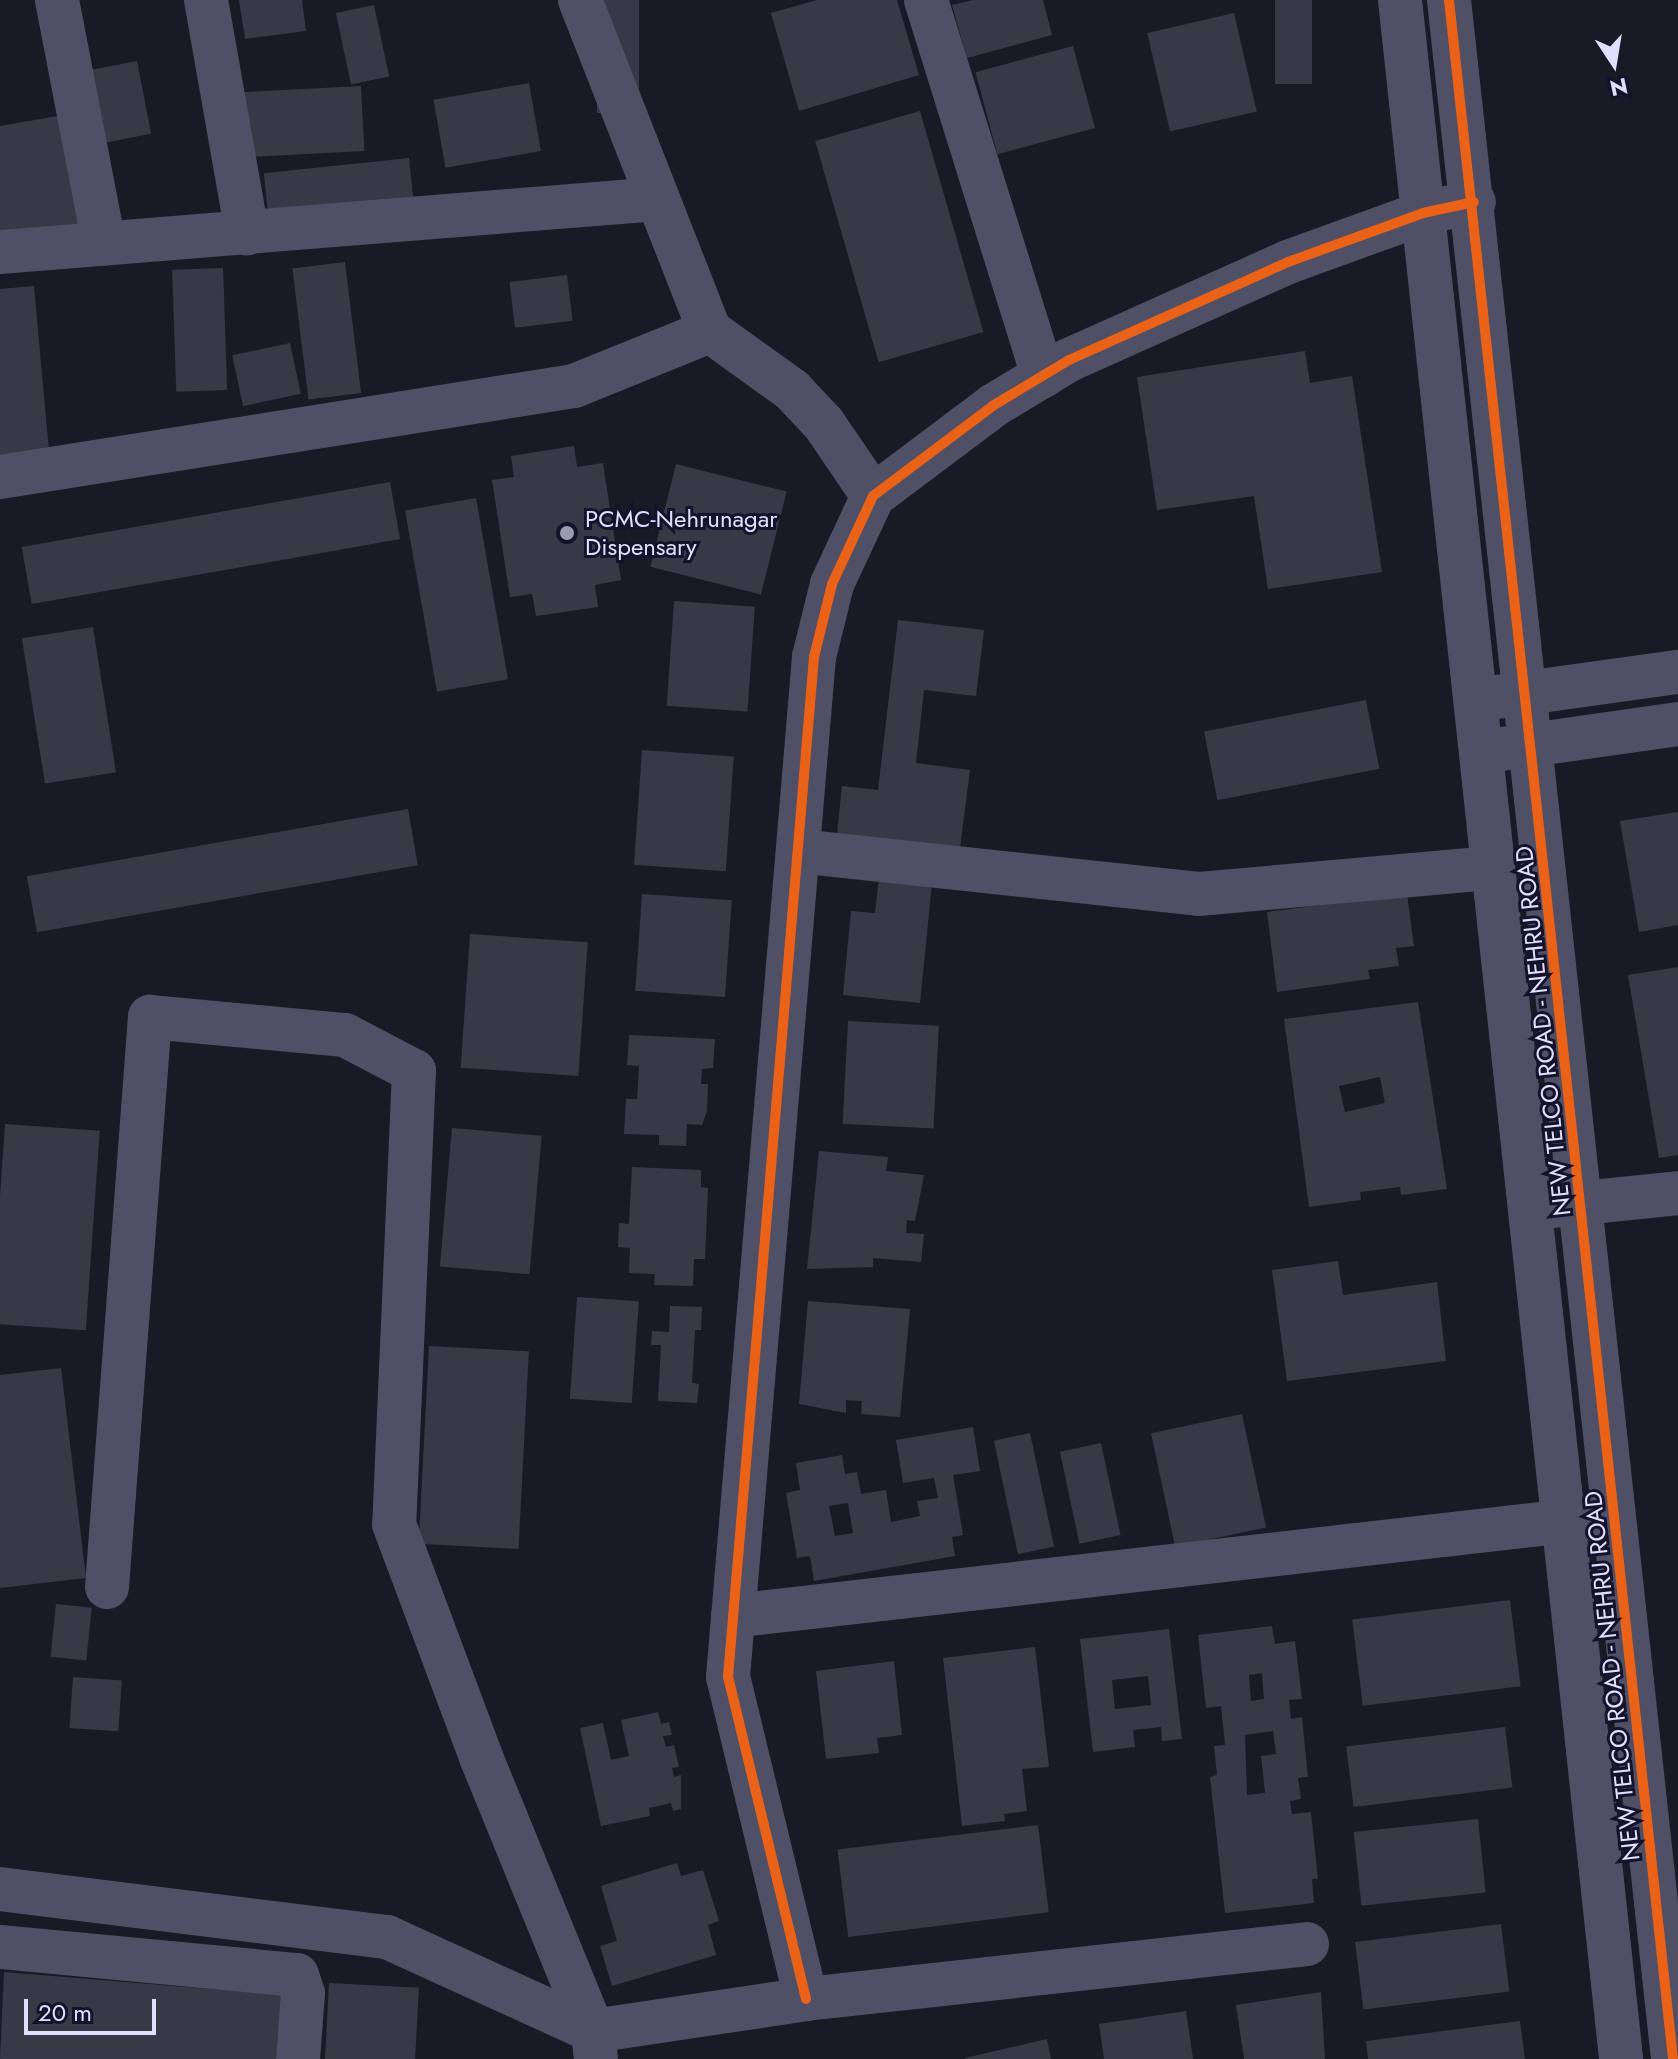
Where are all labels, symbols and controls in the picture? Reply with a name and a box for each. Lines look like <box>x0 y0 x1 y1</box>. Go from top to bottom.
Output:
north arrow <box>1574 24 1654 104</box>
text: N <box>1607 70 1631 105</box>
place label: PCMC-Nehrunagar Dispensary <box>585 505 778 561</box>
marker: PCMC-Nehrunagar Dispensary <box>556 522 578 544</box>
street label: NEW TELCO ROAD - NEHRU ROAD <box>1509 845 1577 1217</box>
street label: NEW TELCO ROAD - NEHRU ROAD <box>1578 1490 1646 1862</box>
scale bar <box>28 1983 160 2033</box>
text: 20 m <box>38 1995 92 2030</box>

